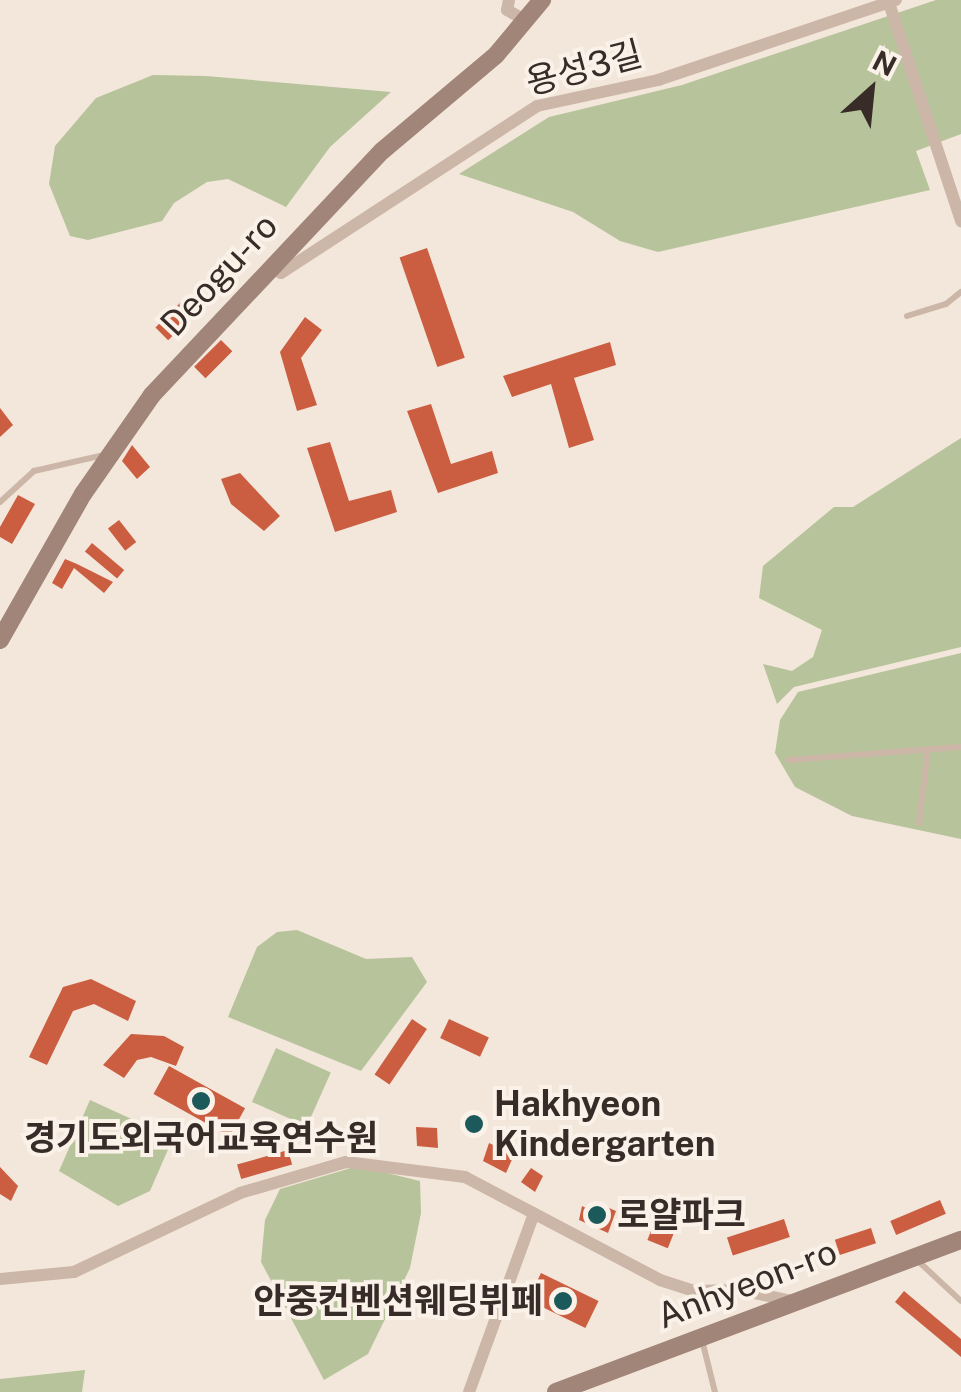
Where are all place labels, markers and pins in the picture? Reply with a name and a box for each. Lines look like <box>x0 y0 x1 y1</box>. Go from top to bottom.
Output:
place label: Hakhyeon Kindergarten <box>494 1083 715 1165</box>
marker: 경기도외국어교육연수원 <box>190 1090 212 1112</box>
marker: Hakhyeon Kindergarten <box>463 1113 485 1135</box>
place label: 경기도외국어교육연수원 <box>24 1117 378 1159</box>
place label: 로얄파크 <box>617 1194 746 1236</box>
marker: 로얄파크 <box>586 1204 608 1226</box>
place label: 안중컨벤션웨딩뷔페 <box>253 1280 543 1322</box>
marker: 안중컨벤션웨딩뷔페 <box>552 1290 574 1312</box>

